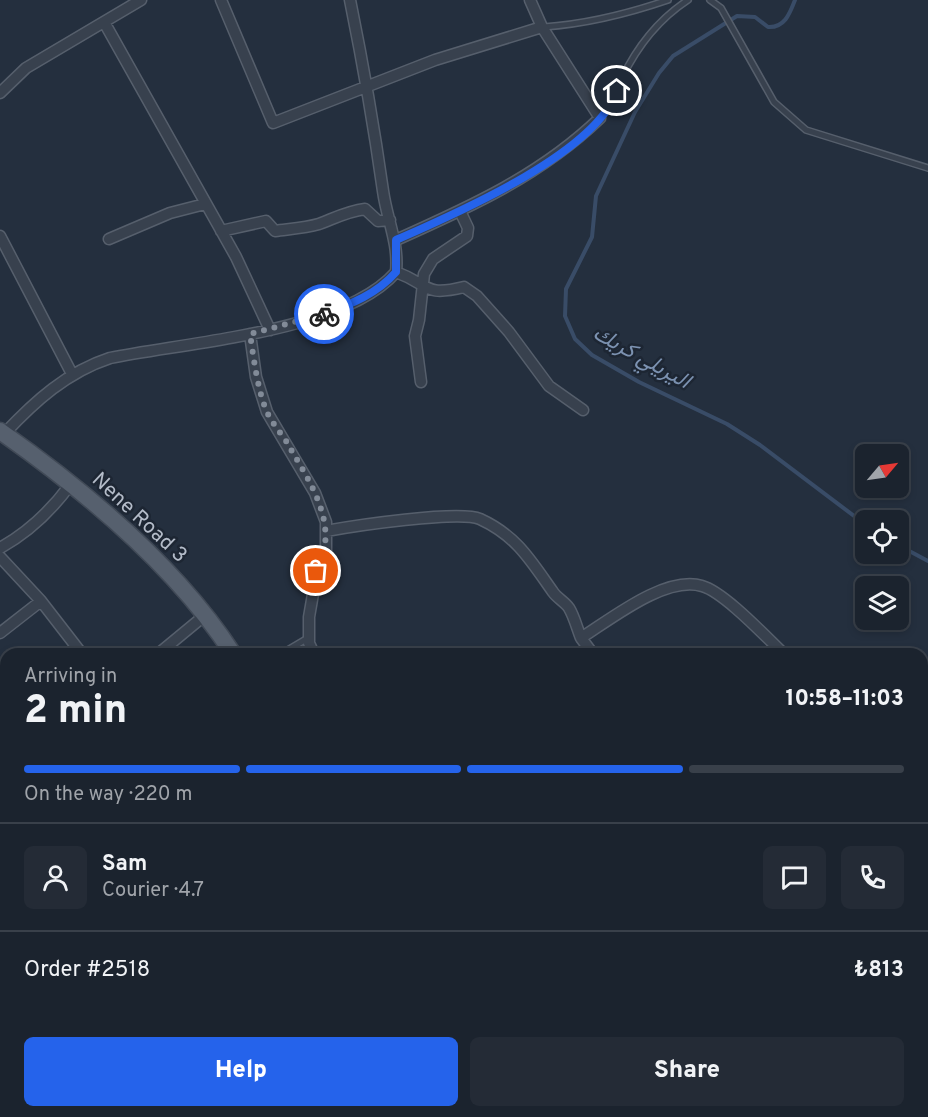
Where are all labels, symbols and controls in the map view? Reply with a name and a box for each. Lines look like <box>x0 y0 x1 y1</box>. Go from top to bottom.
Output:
pin <box>591 65 642 116</box>
icon: home <box>600 74 633 107</box>
courier <box>294 284 354 344</box>
icon: bike <box>308 298 341 331</box>
water label: اليريلي كريك <box>587 320 697 399</box>
north arrow <box>855 444 909 498</box>
map controls <box>855 444 909 630</box>
street label: Nene Road 3 <box>86 467 192 569</box>
button: locate <box>855 510 909 564</box>
pin <box>290 545 341 596</box>
icon: bag <box>299 554 332 587</box>
button: layers <box>855 576 909 630</box>
text: Arriving in <box>24 664 117 690</box>
text: 10:58–11:03 <box>786 686 904 713</box>
text: 2 min <box>24 688 127 737</box>
text: On the way · 220 m <box>24 782 192 808</box>
button: person <box>24 846 87 909</box>
button: chat <box>763 846 826 909</box>
button: phone <box>841 846 904 909</box>
text: Sam <box>102 851 147 878</box>
text: Courier · 4.7 <box>102 878 204 904</box>
text: Order #2518 <box>24 957 150 984</box>
text: ₺813 <box>854 957 904 984</box>
button: Help <box>24 1037 458 1106</box>
button: Share <box>470 1037 904 1106</box>

